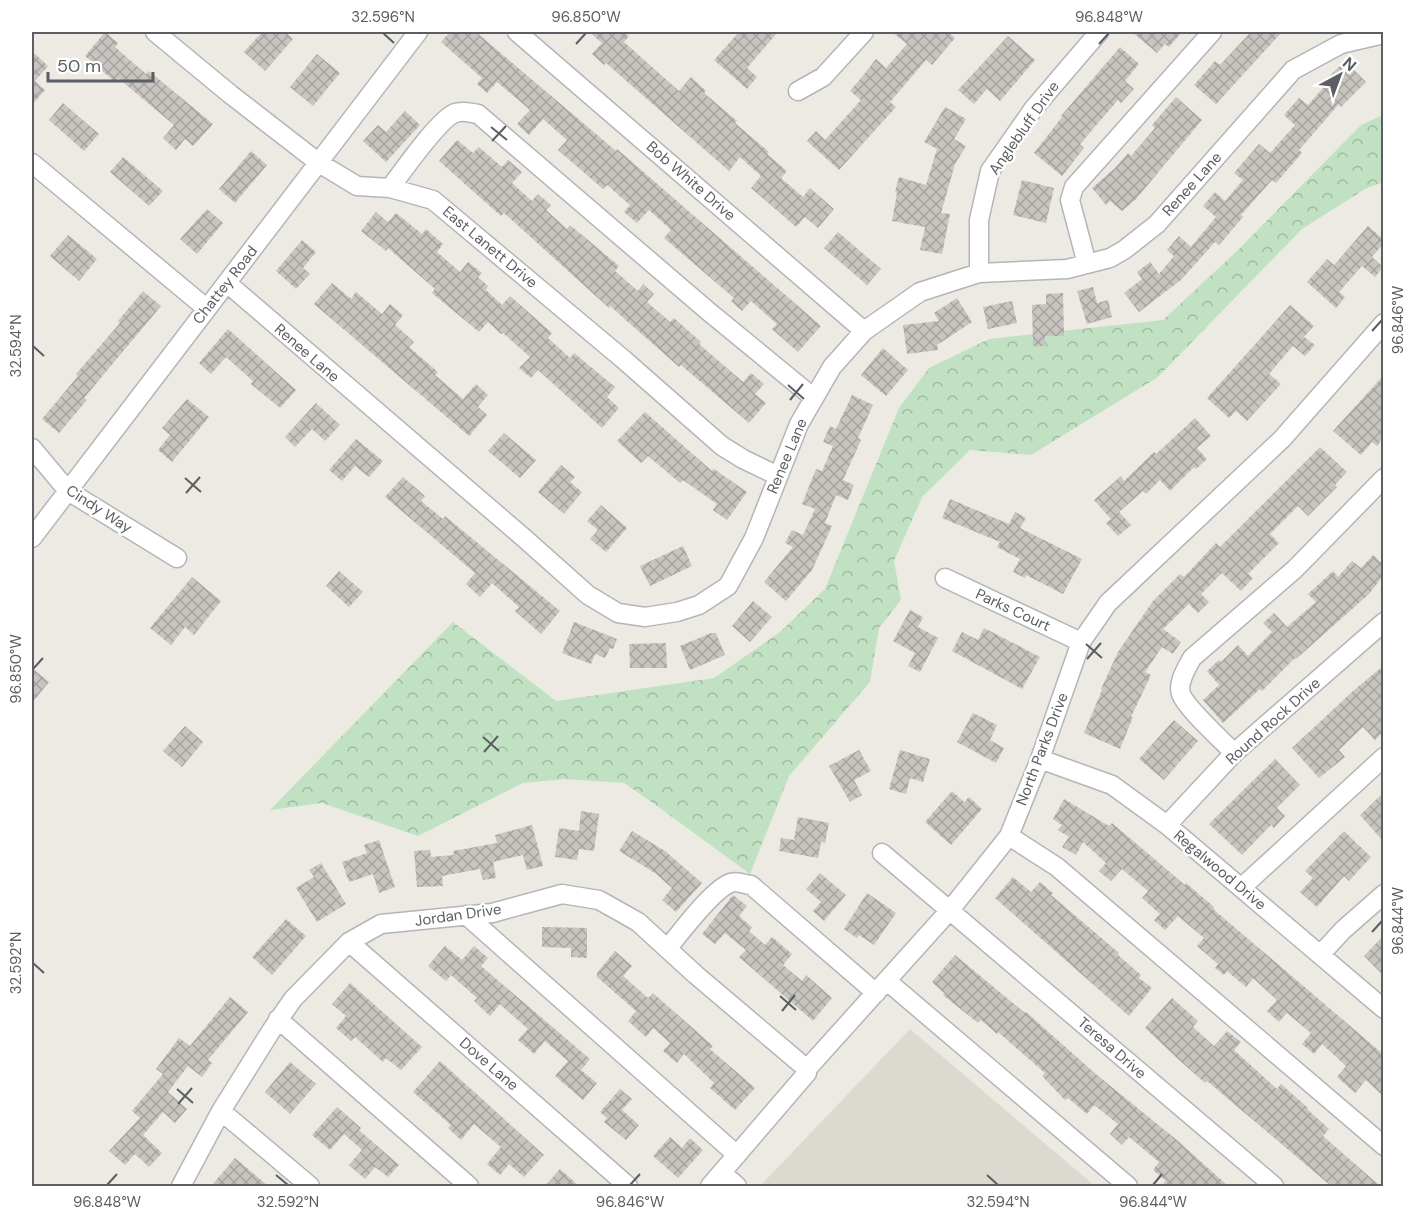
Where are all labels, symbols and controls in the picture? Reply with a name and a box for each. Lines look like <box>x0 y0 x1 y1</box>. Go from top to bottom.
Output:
text: 32.596°N <box>351 7 415 27</box>
text: 96.850°W <box>551 7 621 27</box>
text: 96.848°W <box>1075 7 1144 27</box>
scale bar <box>48 45 153 83</box>
north arrow <box>1310 45 1370 105</box>
text: N <box>1338 52 1361 76</box>
text: 50 m <box>57 54 101 78</box>
street label: Anglebluff Drive <box>984 77 1064 179</box>
street label: Bob White Drive <box>642 137 740 225</box>
street label: Renee Lane <box>1158 148 1226 220</box>
street label: East Lanett Drive <box>438 201 542 293</box>
street label: Chattey Road <box>188 242 262 328</box>
text: 96.846°W <box>1388 285 1408 354</box>
text: 32.594°N <box>6 314 26 378</box>
street label: Renee Lane <box>270 319 344 387</box>
street label: Renee Lane <box>762 415 812 497</box>
street label: Cindy Way <box>62 480 136 538</box>
street label: Parks Court <box>972 584 1054 636</box>
text: 96.850°W <box>6 634 26 704</box>
street label: Round Rock Drive <box>1221 673 1325 769</box>
street label: North Parks Drive <box>1011 690 1073 808</box>
street label: Regalwood Drive <box>1170 825 1270 915</box>
text: 96.844°W <box>1388 886 1408 955</box>
street label: Jordan Drive <box>413 899 503 931</box>
text: 32.592°N <box>6 932 26 994</box>
street label: Teresa Drive <box>1074 1013 1150 1083</box>
street label: Dove Lane <box>455 1033 523 1095</box>
text: 96.848°W <box>73 1192 142 1212</box>
text: 32.592°N <box>257 1192 319 1212</box>
text: 96.846°W <box>596 1192 665 1212</box>
text: 32.594°N <box>966 1192 1030 1212</box>
text: 96.844°W <box>1119 1192 1188 1212</box>

